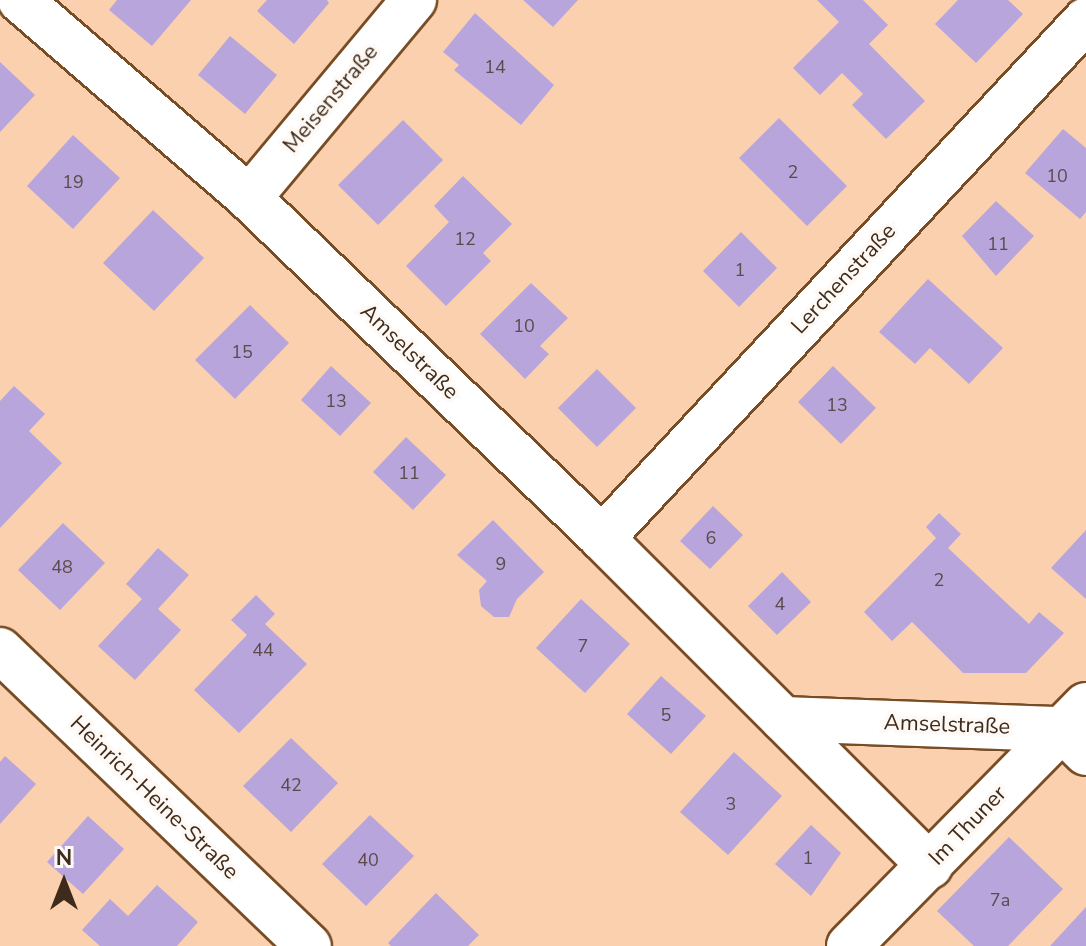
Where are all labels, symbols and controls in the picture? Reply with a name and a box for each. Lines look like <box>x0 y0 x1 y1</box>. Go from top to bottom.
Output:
street label: Meisenstraße <box>278 39 384 159</box>
house number: 14 <box>484 56 506 78</box>
house number: 2 <box>788 161 798 183</box>
house number: 10 <box>1046 165 1068 187</box>
house number: 19 <box>62 171 84 193</box>
street label: Lerchenstraße <box>786 218 902 340</box>
house number: 12 <box>454 228 476 250</box>
house number: 11 <box>987 233 1009 255</box>
house number: 1 <box>735 259 745 281</box>
street label: Amselstraße <box>354 299 464 405</box>
house number: 10 <box>513 315 535 337</box>
house number: 15 <box>231 341 253 363</box>
house number: 13 <box>325 390 347 412</box>
house number: 13 <box>826 394 848 416</box>
house number: 11 <box>398 462 420 484</box>
house number: 6 <box>706 527 716 549</box>
house number: 9 <box>496 553 506 575</box>
house number: 48 <box>51 556 73 578</box>
house number: 2 <box>934 569 944 591</box>
house number: 4 <box>775 593 785 615</box>
house number: 7 <box>578 635 588 657</box>
house number: 44 <box>252 639 274 661</box>
house number: 5 <box>661 704 671 726</box>
street label: Amselstraße <box>883 710 1011 740</box>
street label: Heinrich-Heine-Straße <box>64 711 244 885</box>
house number: 42 <box>280 774 302 796</box>
street label: Im Thuner <box>924 781 1012 871</box>
house number: 3 <box>726 793 736 815</box>
north arrow <box>24 842 104 922</box>
text: N <box>56 843 72 873</box>
house number: 1 <box>803 847 813 869</box>
house number: 40 <box>357 849 379 871</box>
house number: 7a <box>990 889 1010 911</box>

